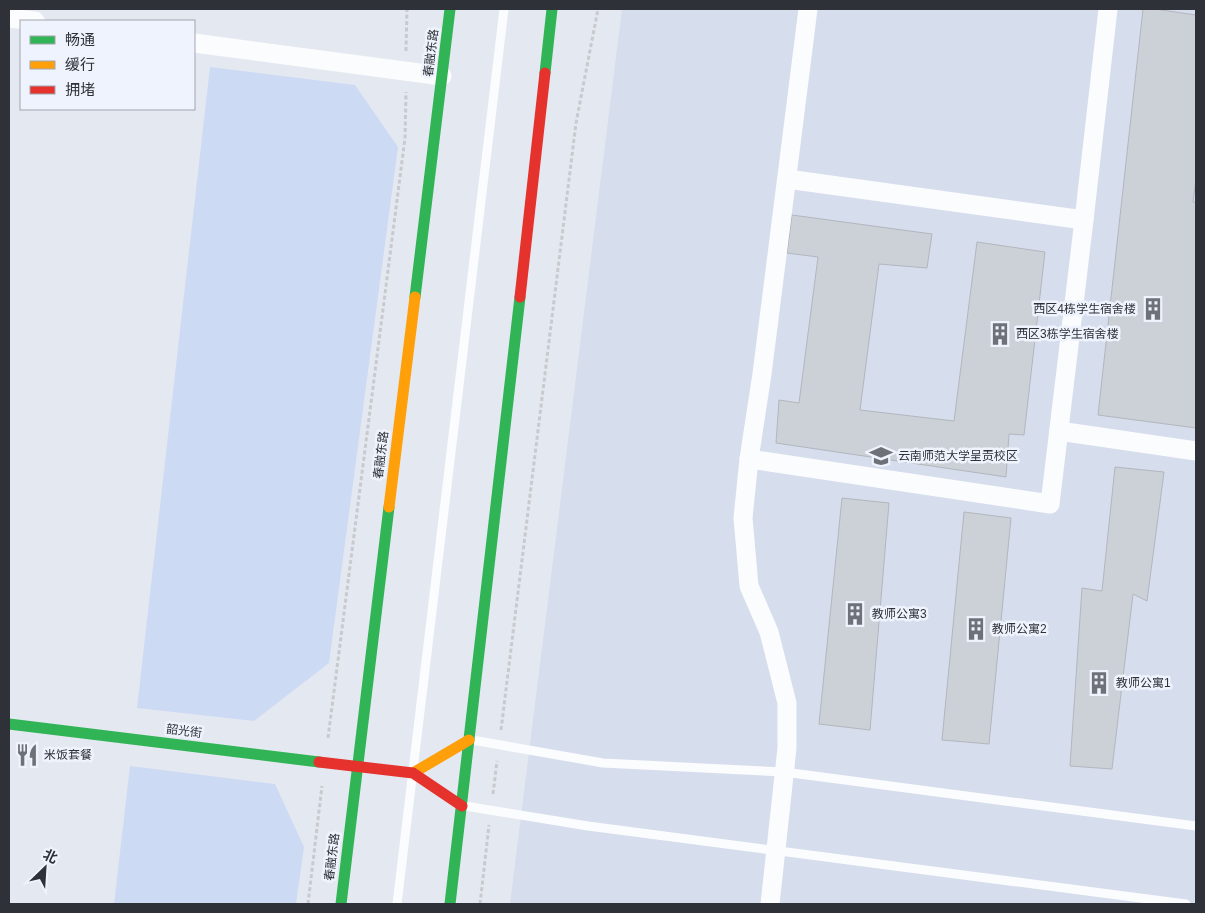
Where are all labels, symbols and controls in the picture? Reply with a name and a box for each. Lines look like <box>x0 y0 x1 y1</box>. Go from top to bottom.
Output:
legend <box>20 20 195 110</box>
street label: 春融东路 <box>421 28 441 78</box>
text: 畅通 <box>65 31 95 48</box>
text: 缓行 <box>65 56 95 73</box>
text: 拥堵 <box>65 81 95 98</box>
building icon: 西区4栋学生宿舍楼 <box>1140 296 1166 322</box>
place label: 西区4栋学生宿舍楼 <box>1033 302 1136 316</box>
building icon: 西区3栋学生宿舍楼 <box>987 321 1013 347</box>
place label: 西区3栋学生宿舍楼 <box>1016 327 1119 341</box>
street label: 春融东路 <box>371 430 391 480</box>
school or university icon: 云南师范大学呈贡校区 <box>868 443 894 469</box>
place label: 云南师范大学呈贡校区 <box>898 449 1018 463</box>
building icon: 教师公寓3 <box>842 601 868 627</box>
place label: 教师公寓3 <box>872 607 927 621</box>
building icon: 教师公寓2 <box>963 616 989 642</box>
place label: 教师公寓2 <box>992 622 1047 636</box>
building icon: 教师公寓1 <box>1086 670 1112 696</box>
place label: 教师公寓1 <box>1116 676 1171 690</box>
street label: 韶光街 <box>165 722 203 740</box>
restaurant icon: 米饭套餐 <box>14 742 40 768</box>
place label: 米饭套餐 <box>44 748 92 762</box>
street label: 春融东路 <box>322 832 342 882</box>
north arrow <box>20 843 70 893</box>
text: 北 <box>41 846 60 866</box>

